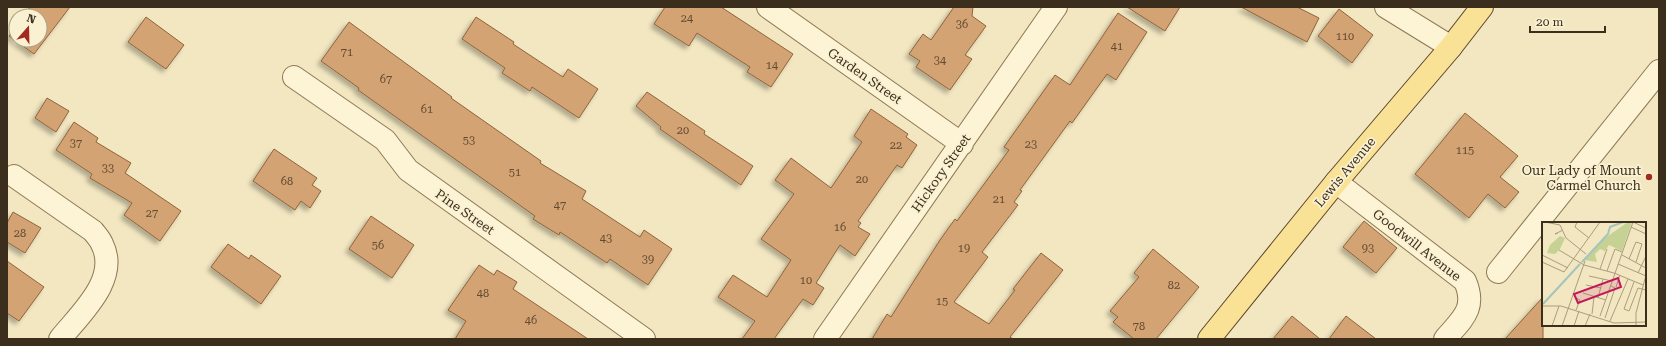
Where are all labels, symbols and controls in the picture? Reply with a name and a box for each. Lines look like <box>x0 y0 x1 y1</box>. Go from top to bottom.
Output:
north arrow <box>8 8 48 48</box>
scale bar <box>1530 8 1605 34</box>
text: N <box>25 12 38 27</box>
house number: 24 <box>681 12 694 25</box>
text: 20 m <box>1536 15 1563 29</box>
house number: 36 <box>956 18 968 31</box>
house number: 110 <box>1336 30 1354 43</box>
house number: 41 <box>1111 40 1123 53</box>
street label: Garden Street <box>825 45 905 107</box>
house number: 71 <box>341 46 353 59</box>
house number: 34 <box>934 54 947 67</box>
house number: 14 <box>766 59 779 72</box>
house number: 67 <box>380 73 392 86</box>
house number: 61 <box>421 103 433 116</box>
house number: 20 <box>677 124 689 137</box>
street label: Hickory Street <box>908 131 974 215</box>
house number: 53 <box>463 134 475 147</box>
street label: Lewis Avenue <box>1312 134 1378 210</box>
house number: 37 <box>70 137 82 150</box>
house number: 23 <box>1025 138 1037 151</box>
house number: 22 <box>890 139 902 152</box>
house number: 115 <box>1456 144 1474 157</box>
house number: 33 <box>102 162 114 175</box>
place label: Our Lady of Mount Carmel Church <box>1522 163 1642 193</box>
house number: 51 <box>509 166 521 179</box>
marker: Our Lady of Mount Carmel Church <box>1644 172 1654 182</box>
house number: 20 <box>856 173 868 186</box>
house number: 68 <box>281 175 293 188</box>
street label: Pine Street <box>433 186 498 238</box>
house number: 21 <box>993 193 1005 206</box>
house number: 47 <box>554 199 566 212</box>
street label: Goodwill Avenue <box>1370 206 1464 284</box>
house number: 27 <box>146 207 158 220</box>
house number: 16 <box>834 221 846 234</box>
inset map <box>1542 222 1646 326</box>
house number: 28 <box>14 227 26 240</box>
house number: 43 <box>600 232 612 245</box>
house number: 56 <box>372 239 384 252</box>
house number: 19 <box>958 242 970 255</box>
house number: 93 <box>1362 242 1374 255</box>
house number: 39 <box>642 253 654 266</box>
house number: 10 <box>800 274 812 287</box>
house number: 82 <box>1168 279 1180 292</box>
house number: 48 <box>477 287 489 300</box>
house number: 15 <box>936 295 948 308</box>
house number: 46 <box>525 314 537 327</box>
house number: 78 <box>1133 320 1145 333</box>

